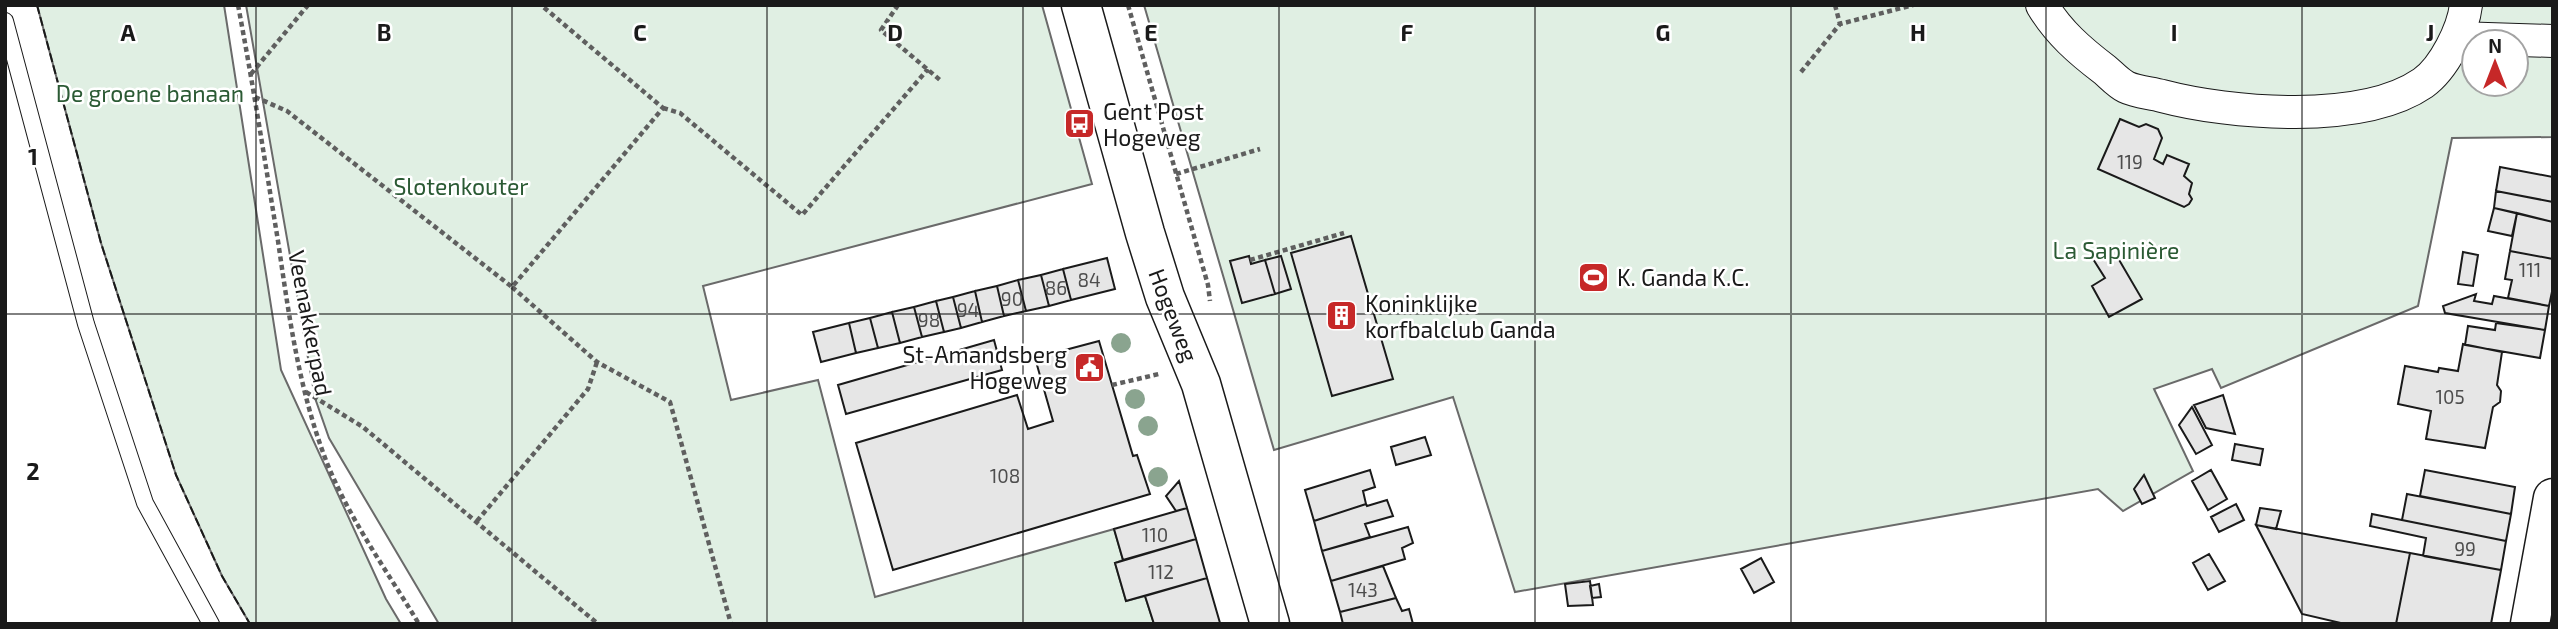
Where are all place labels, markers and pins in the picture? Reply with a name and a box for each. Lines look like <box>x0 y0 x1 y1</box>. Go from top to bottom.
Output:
place label: Gent Post Hogeweg <box>1103 97 1204 151</box>
bus stop icon: Gent Post Hogeweg <box>1063 107 1097 141</box>
sports icon: K. Ganda K.C. <box>1577 260 1611 294</box>
place label: K. Ganda K.C. <box>1617 263 1750 291</box>
place label: Koninklijke korfbalclub Ganda <box>1365 289 1556 343</box>
building icon: Koninklijke korfbalclub Ganda <box>1325 299 1359 333</box>
place label: St-Amandsberg Hogeweg <box>902 340 1067 394</box>
public building icon: St-Amandsberg Hogeweg <box>1073 350 1107 384</box>

